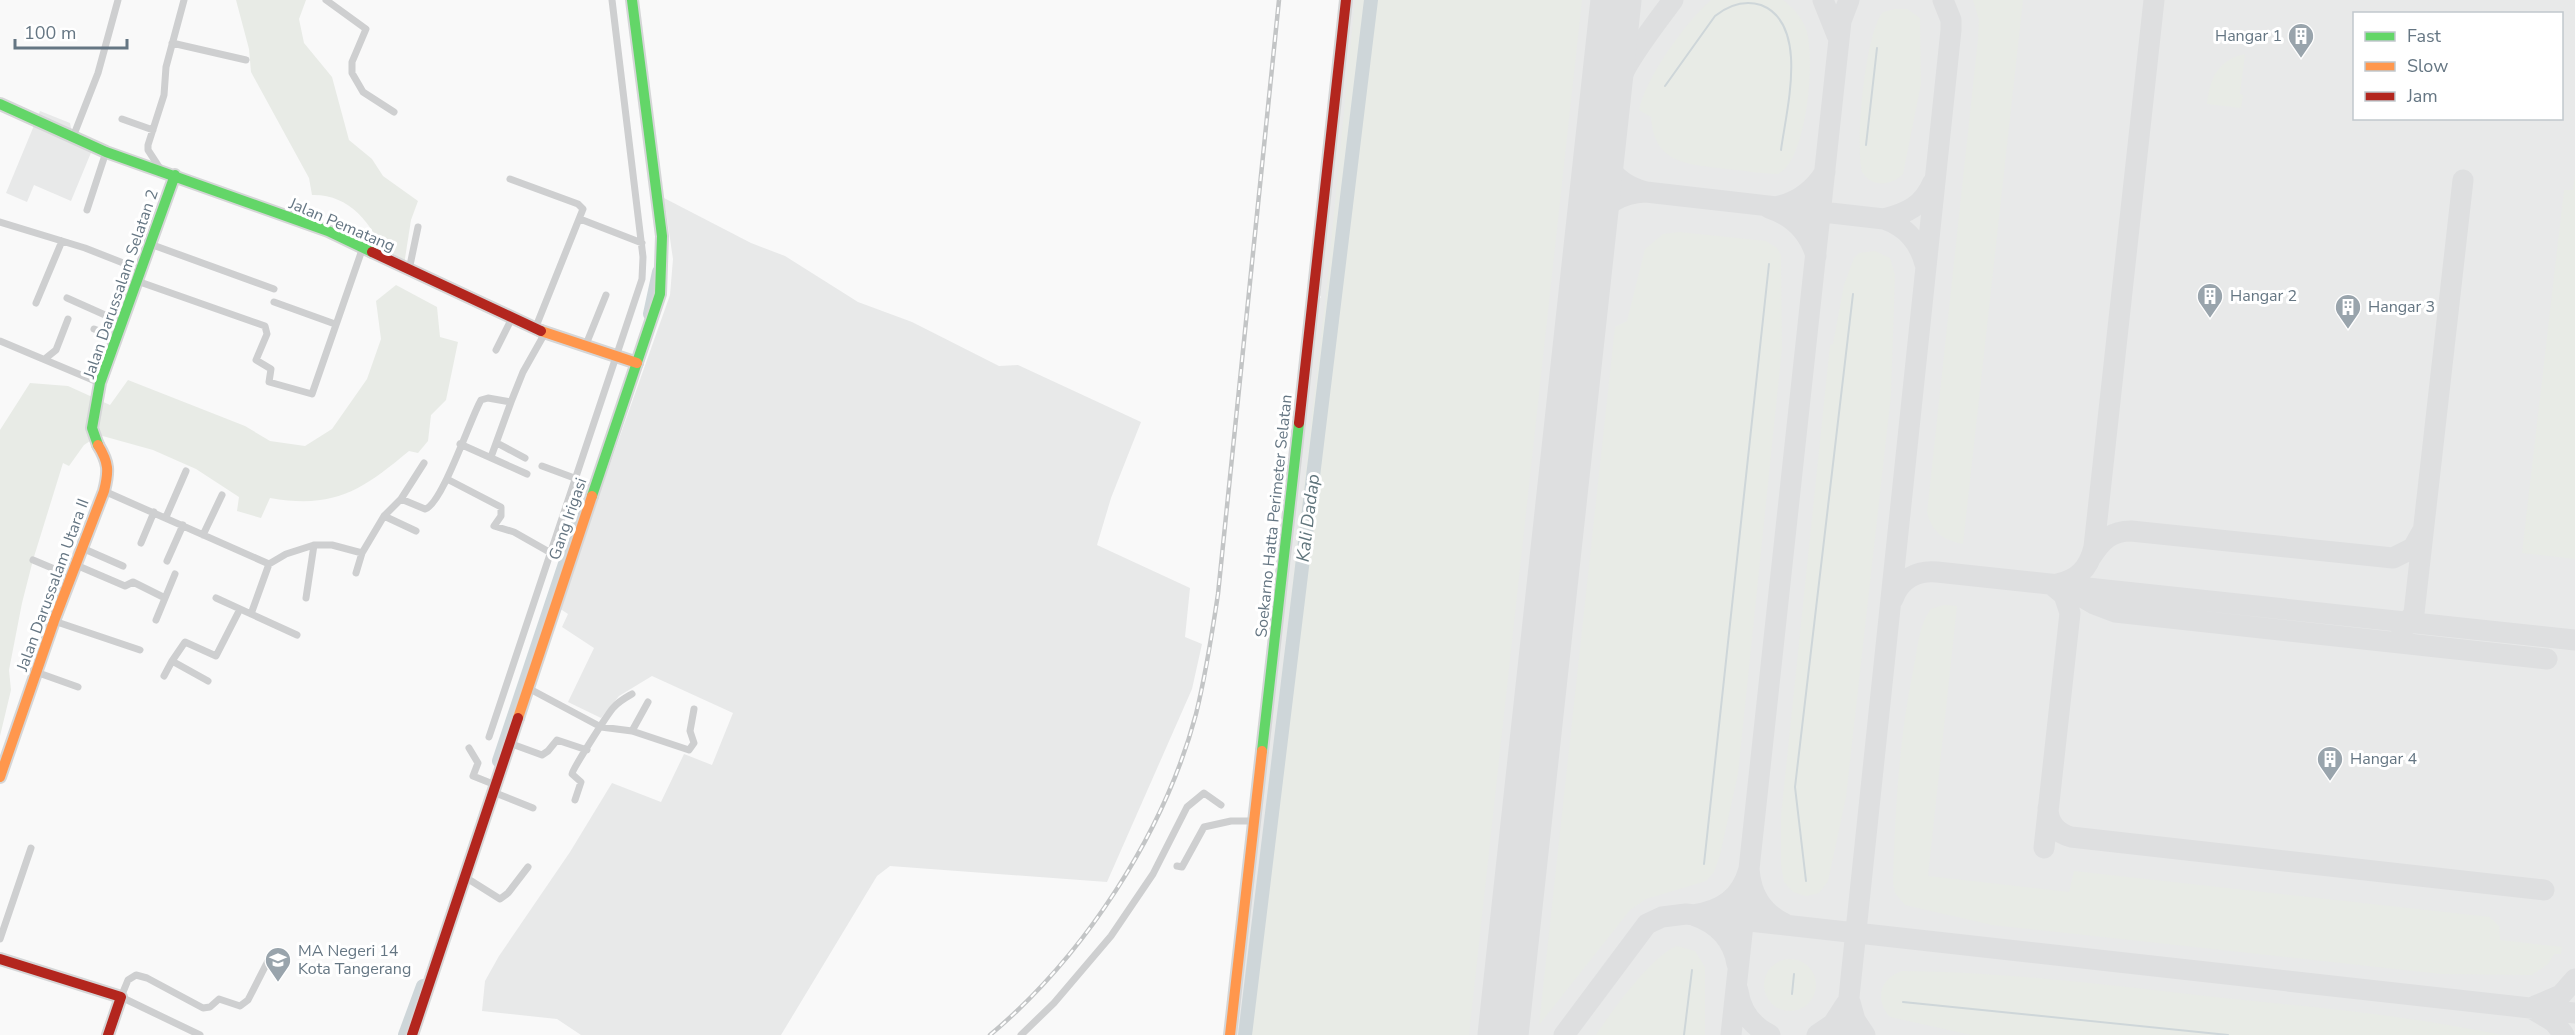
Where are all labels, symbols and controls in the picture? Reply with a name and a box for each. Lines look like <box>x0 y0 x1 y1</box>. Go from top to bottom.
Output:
scale bar <box>15 12 128 50</box>
legend <box>2353 12 2563 120</box>
text: 100 m <box>24 21 76 45</box>
building icon: Hangar 1 <box>2286 21 2316 59</box>
text: Fast <box>2407 24 2442 48</box>
place label: Hangar 1 <box>2215 25 2282 47</box>
text: Slow <box>2407 54 2448 78</box>
text: Jam <box>2406 84 2438 108</box>
street label: Jalan Darussalam Selatan 2 <box>78 187 164 382</box>
street label: Jalan Pematang <box>285 192 398 257</box>
building icon: Hangar 2 <box>2195 281 2225 319</box>
place label: Hangar 2 <box>2230 285 2297 307</box>
building icon: Hangar 3 <box>2333 292 2363 330</box>
place label: Hangar 3 <box>2368 296 2435 318</box>
street label: Soekarno Hatta Perimeter Selatan <box>1250 393 1298 639</box>
water label: Kali Dadap <box>1291 473 1325 563</box>
street label: Gang Irigasi <box>544 475 592 563</box>
street label: Jalan Darussalam Utara II <box>11 496 94 675</box>
building icon: Hangar 4 <box>2315 744 2345 782</box>
place label: Hangar 4 <box>2350 748 2417 770</box>
place label: MA Negeri 14 Kota Tangerang <box>298 940 411 980</box>
school or university icon: MA Negeri 14 Kota Tangerang <box>263 945 293 983</box>

